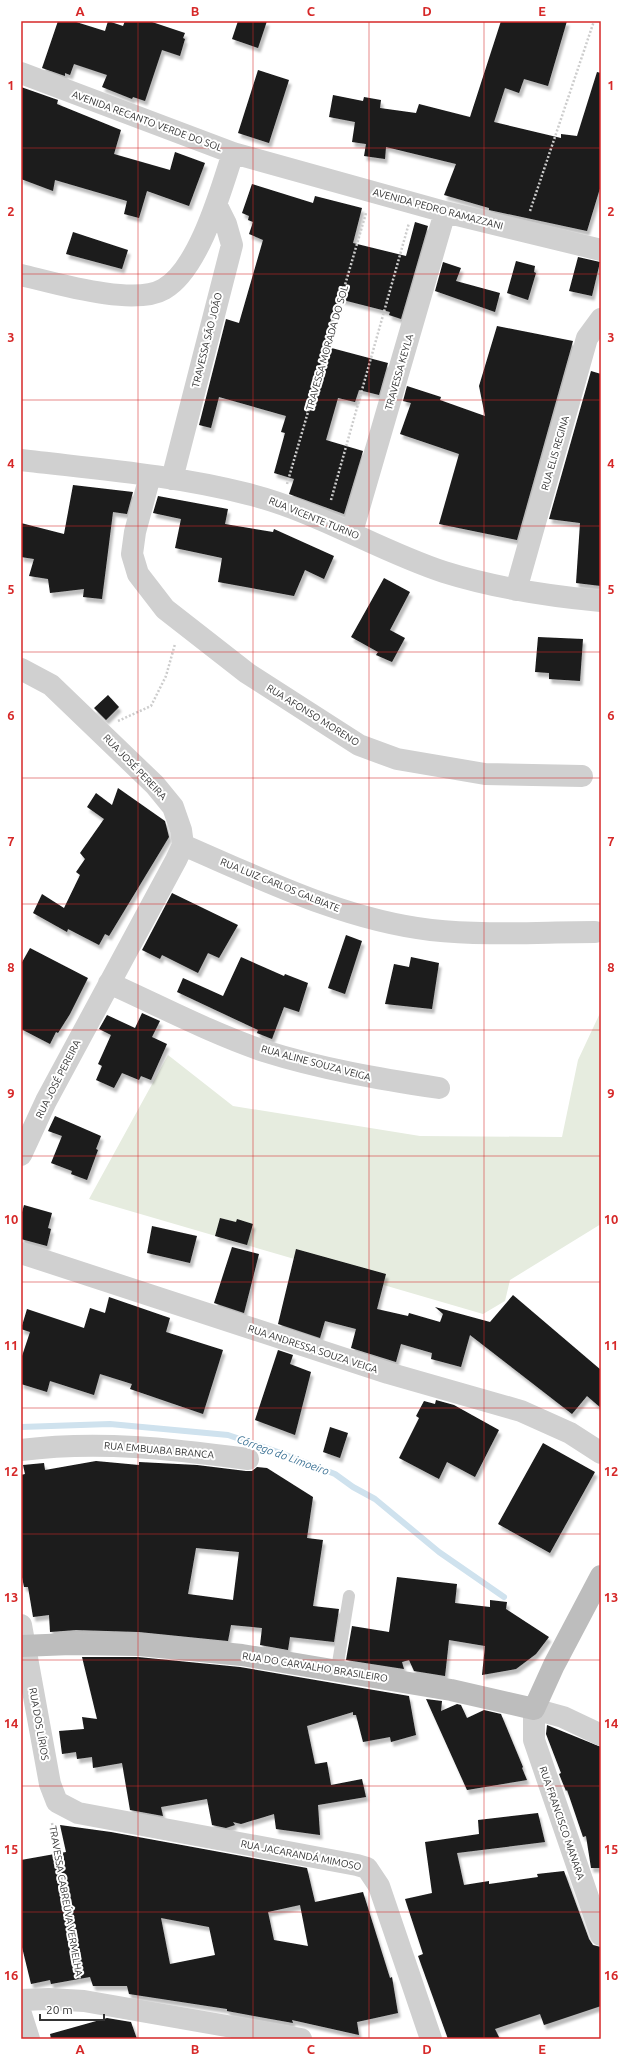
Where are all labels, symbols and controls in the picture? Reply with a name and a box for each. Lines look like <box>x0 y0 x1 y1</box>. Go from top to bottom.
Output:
text: A <box>75 4 85 18</box>
text: B <box>191 4 200 18</box>
text: C <box>307 4 316 18</box>
text: D <box>422 4 432 18</box>
text: E <box>538 4 546 18</box>
text: 1 <box>7 78 15 92</box>
text: 1 <box>607 78 615 92</box>
street label: AVENIDA RECANTO VERDE DO SOL <box>70 89 224 153</box>
street label: AVENIDA PEDRO RAMAZZANI <box>372 186 504 232</box>
text: 2 <box>7 204 15 218</box>
text: 2 <box>607 204 615 218</box>
street label: TRAVESSA MORADA DO SOL <box>304 284 350 412</box>
street label: TRAVESSA SÃO JOÃO <box>190 291 224 389</box>
text: 3 <box>7 330 15 344</box>
text: 3 <box>607 330 615 344</box>
street label: TRAVESSA KEYLA <box>383 332 415 411</box>
street label: RUA ELIS REGINA <box>539 414 571 492</box>
text: 4 <box>7 456 15 470</box>
text: 4 <box>607 456 615 470</box>
street label: RUA VICENTE TURNO <box>267 495 361 541</box>
text: 5 <box>7 582 15 596</box>
text: 5 <box>607 582 615 596</box>
street label: RUA AFONSO MORENO <box>265 682 361 748</box>
text: 6 <box>7 708 15 722</box>
text: 6 <box>607 708 615 722</box>
street label: RUA JOSÉ PEREIRA <box>101 731 170 802</box>
text: 7 <box>7 834 15 848</box>
text: 7 <box>607 834 615 848</box>
street label: RUA LUIZ CARLOS GALBIATE <box>219 856 342 914</box>
text: 8 <box>7 960 15 974</box>
text: 8 <box>607 960 615 974</box>
street label: RUA JOSÉ PEREIRA <box>33 1037 83 1120</box>
street label: RUA ALINE SOUZA VEIGA <box>260 1043 373 1083</box>
text: 9 <box>7 1086 15 1100</box>
text: 9 <box>607 1086 615 1100</box>
text: 10 <box>4 1212 18 1226</box>
text: 10 <box>604 1212 618 1226</box>
street label: RUA ANDRESSA SOUZA VEIGA <box>247 1323 380 1375</box>
text: 11 <box>4 1338 18 1352</box>
text: 11 <box>604 1338 618 1352</box>
water label: Córrego do Limoeiro <box>235 1433 331 1477</box>
street label: RUA EMBUABA BRANCA <box>104 1440 215 1460</box>
text: 12 <box>4 1464 18 1478</box>
text: 12 <box>604 1464 618 1478</box>
text: 13 <box>4 1590 18 1604</box>
text: 13 <box>604 1590 618 1604</box>
street label: RUA DO CARVALHO BRASILEIRO <box>242 1650 389 1684</box>
street label: RUA DOS LÍRIOS <box>27 1687 52 1761</box>
text: 14 <box>4 1716 18 1730</box>
text: 14 <box>604 1716 618 1730</box>
street label: RUA FRANCISCO MANARA <box>537 1765 587 1882</box>
street label: TRAVESSA CABREÚVA VERMELHA <box>47 1825 86 1978</box>
street label: RUA JACARANDÁ MIMOSO <box>240 1837 363 1872</box>
text: 15 <box>4 1842 18 1856</box>
text: 15 <box>604 1842 618 1856</box>
text: 16 <box>4 1968 18 1982</box>
text: 16 <box>604 1968 618 1982</box>
scale bar <box>40 1996 104 2022</box>
text: 20 m <box>46 2003 73 2016</box>
text: A <box>75 2042 85 2056</box>
text: B <box>191 2042 200 2056</box>
text: C <box>307 2042 316 2056</box>
text: D <box>422 2042 432 2056</box>
text: E <box>538 2042 546 2056</box>

